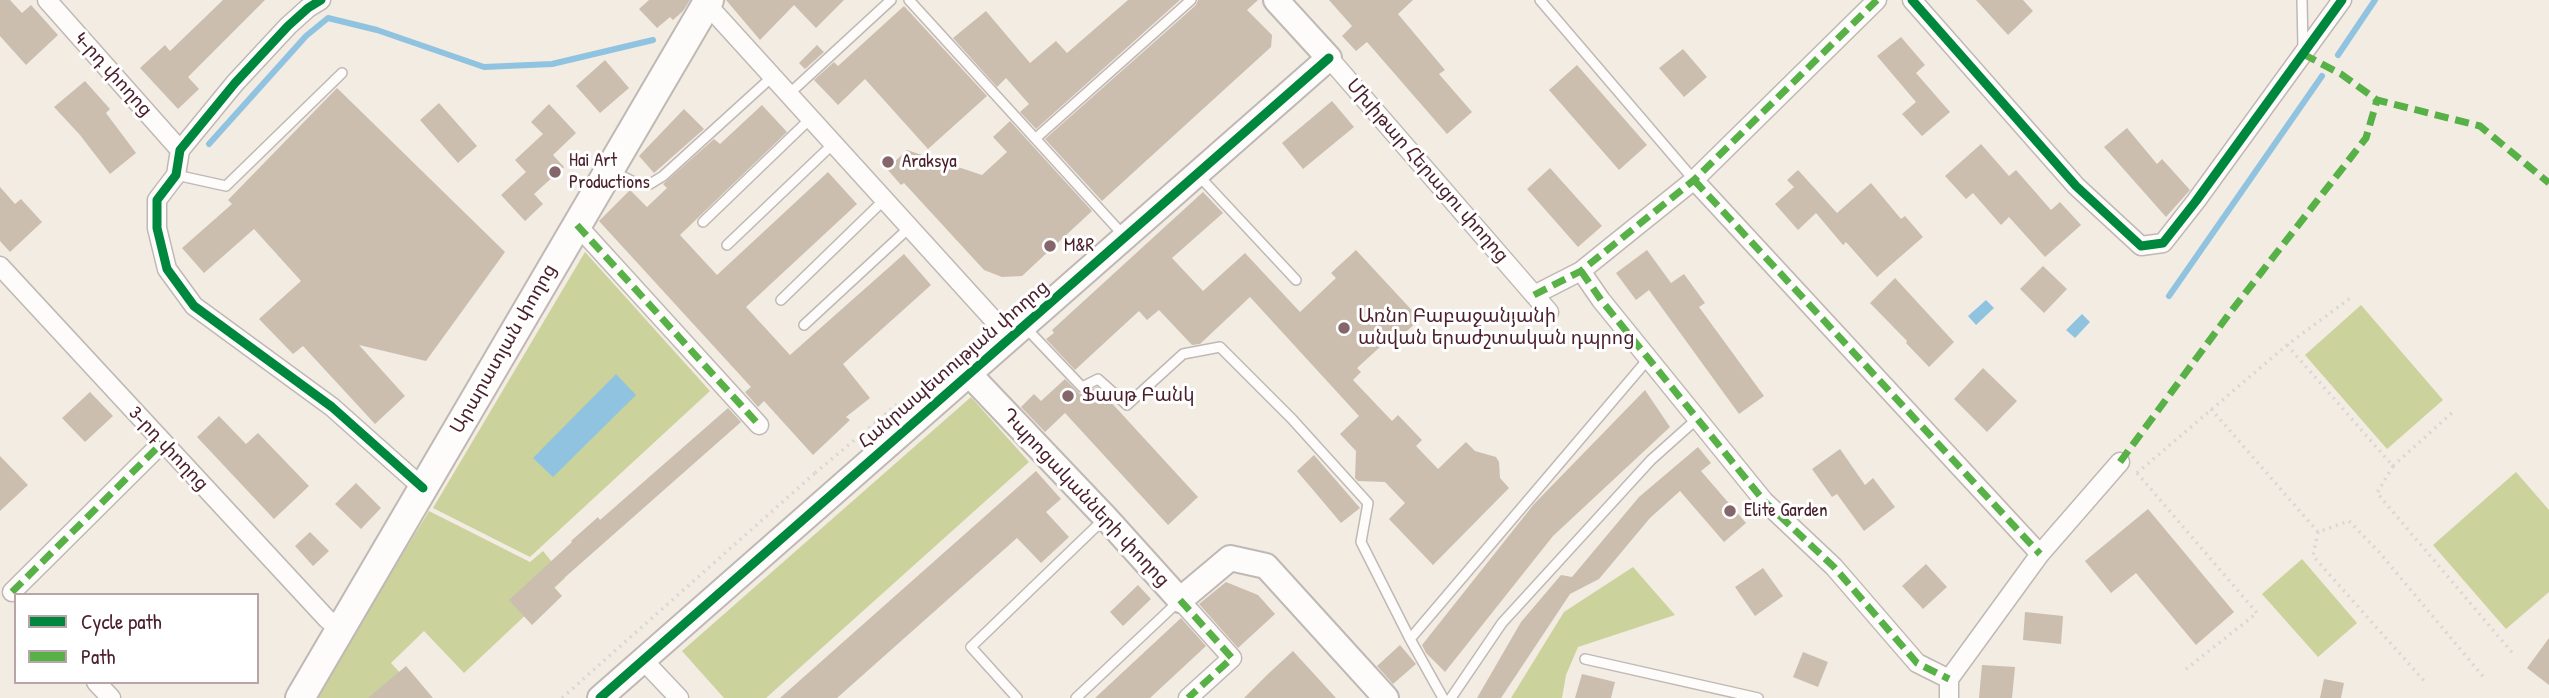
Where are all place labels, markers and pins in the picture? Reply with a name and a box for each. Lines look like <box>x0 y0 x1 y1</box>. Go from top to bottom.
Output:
place label: Hai Art Productions <box>569 150 650 194</box>
place label: Araksya <box>902 151 957 173</box>
marker: Araksya <box>880 154 896 170</box>
marker: Hai Art Productions <box>547 164 563 180</box>
place label: M&R <box>1064 235 1094 257</box>
marker: M&R <box>1042 238 1058 254</box>
place label: Առնո Բաբաջանյանի անվան երաժշտական դպրոց <box>1358 306 1635 350</box>
marker: Առնո Բաբաջանյանի անվան երաժշտական դպրոց <box>1336 320 1352 336</box>
place label: Ֆասթ Բանկ <box>1082 385 1195 407</box>
marker: Ֆասթ Բանկ <box>1060 388 1076 404</box>
place label: Elite Garden <box>1744 500 1828 522</box>
marker: Elite Garden <box>1722 503 1738 519</box>

